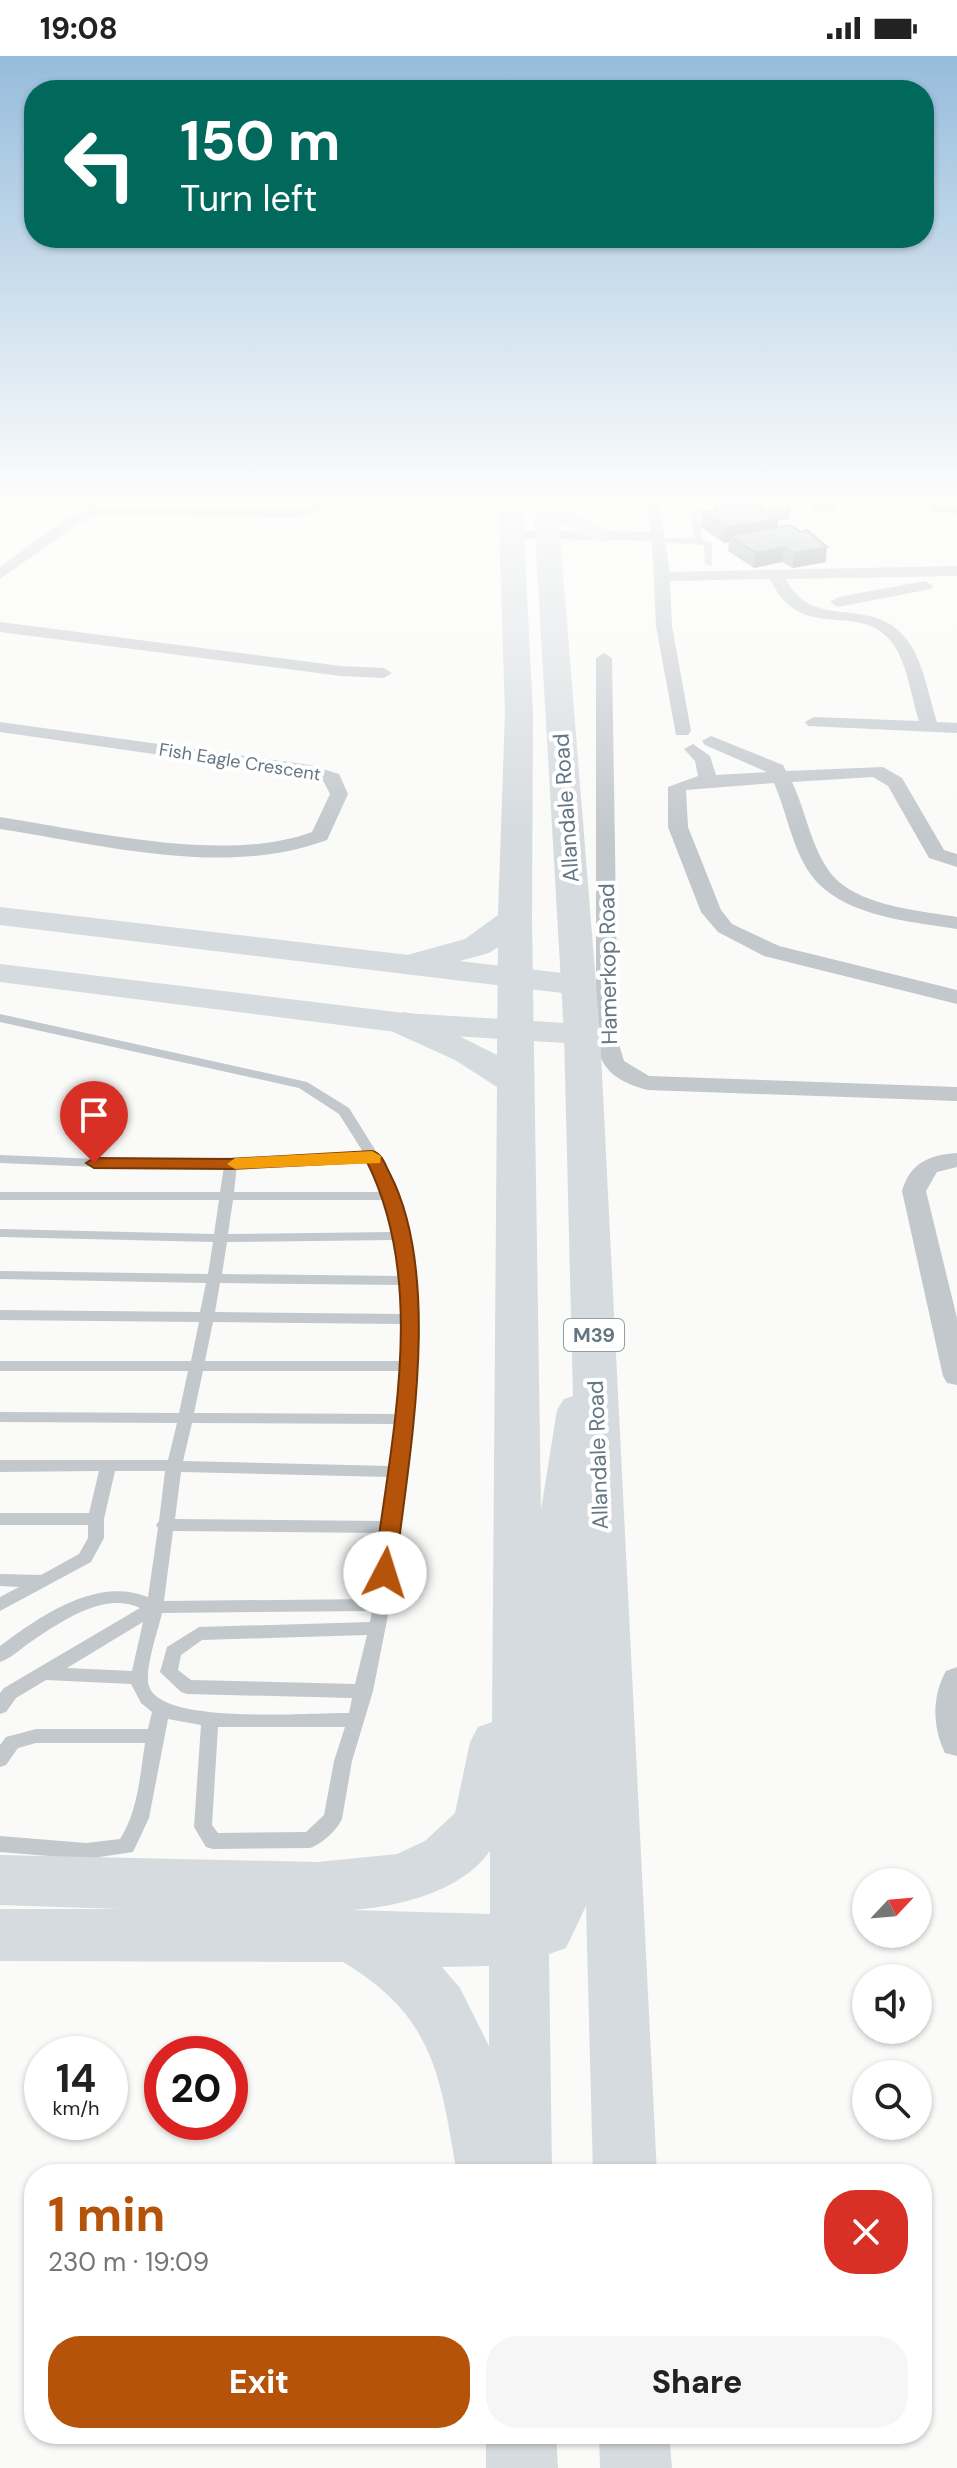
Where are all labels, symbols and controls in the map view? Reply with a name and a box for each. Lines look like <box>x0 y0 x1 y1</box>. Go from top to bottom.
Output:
text: 19:08 <box>40 9 118 48</box>
text: 150 m <box>180 104 341 177</box>
icon: left <box>48 112 152 216</box>
text: Turn left <box>180 175 317 222</box>
street label: Allandale Road <box>546 733 586 883</box>
street label: Fish Eagle Crescent <box>157 737 323 787</box>
street label: Hamerkop Road <box>592 883 624 1045</box>
pin <box>60 1081 128 1163</box>
icon: arrive <box>72 1093 116 1137</box>
road number: M39 <box>564 1319 624 1351</box>
street label: Allandale Road <box>581 1380 615 1530</box>
position arrow <box>343 1531 427 1615</box>
north arrow <box>852 1868 932 1948</box>
map controls <box>852 1868 932 2140</box>
button: sound <box>852 1964 932 2044</box>
speed limit sign: 20 <box>144 2036 248 2140</box>
text: 14 <box>56 2052 96 2104</box>
button: search <box>852 2060 932 2140</box>
text: km/h <box>52 2095 100 2121</box>
text: 1 min <box>48 2183 165 2246</box>
button: close <box>824 2190 908 2274</box>
text: 230 m · 19:09 <box>48 2245 209 2279</box>
button: Exit <box>48 2336 470 2428</box>
button: Share <box>486 2336 908 2428</box>

